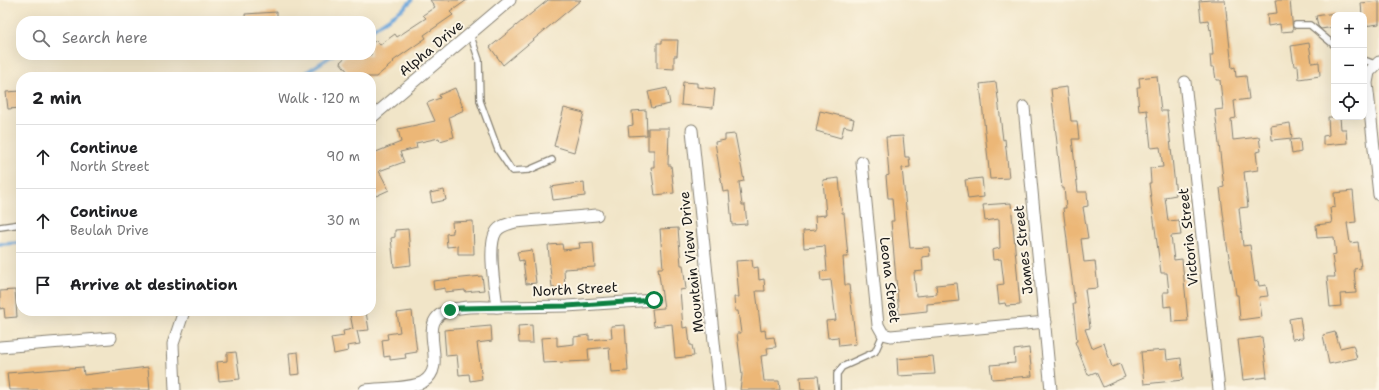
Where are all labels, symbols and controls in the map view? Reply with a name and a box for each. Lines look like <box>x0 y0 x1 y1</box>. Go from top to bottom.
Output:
map controls <box>1331 12 1367 120</box>
button: + <box>1331 12 1367 48</box>
search box <box>16 16 376 60</box>
street label: Alpha Drive <box>395 16 467 80</box>
icon: search <box>30 27 52 49</box>
text: Search here <box>62 28 148 48</box>
button: − <box>1331 48 1367 84</box>
button: locate <box>1331 84 1367 120</box>
text: 2 min <box>32 87 82 109</box>
text: Walk · 120 m <box>278 90 360 107</box>
text: Continue <box>70 138 138 158</box>
icon: ahead <box>32 146 54 168</box>
text: 90 m <box>326 148 360 165</box>
text: North Street <box>70 158 150 175</box>
street label: Victoria Street <box>1174 187 1202 287</box>
street label: Mountain View Drive <box>675 190 707 334</box>
text: Continue <box>70 202 138 222</box>
street label: James Street <box>1009 205 1037 295</box>
icon: ahead <box>32 210 54 232</box>
text: 30 m <box>326 212 360 229</box>
text: Beulah Drive <box>70 222 149 239</box>
street label: Leona Street <box>876 236 904 324</box>
icon: arrive <box>32 274 54 296</box>
text: Arrive at destination <box>70 275 238 295</box>
street label: North Street <box>532 278 618 300</box>
route start <box>645 291 663 309</box>
route end <box>441 301 459 319</box>

